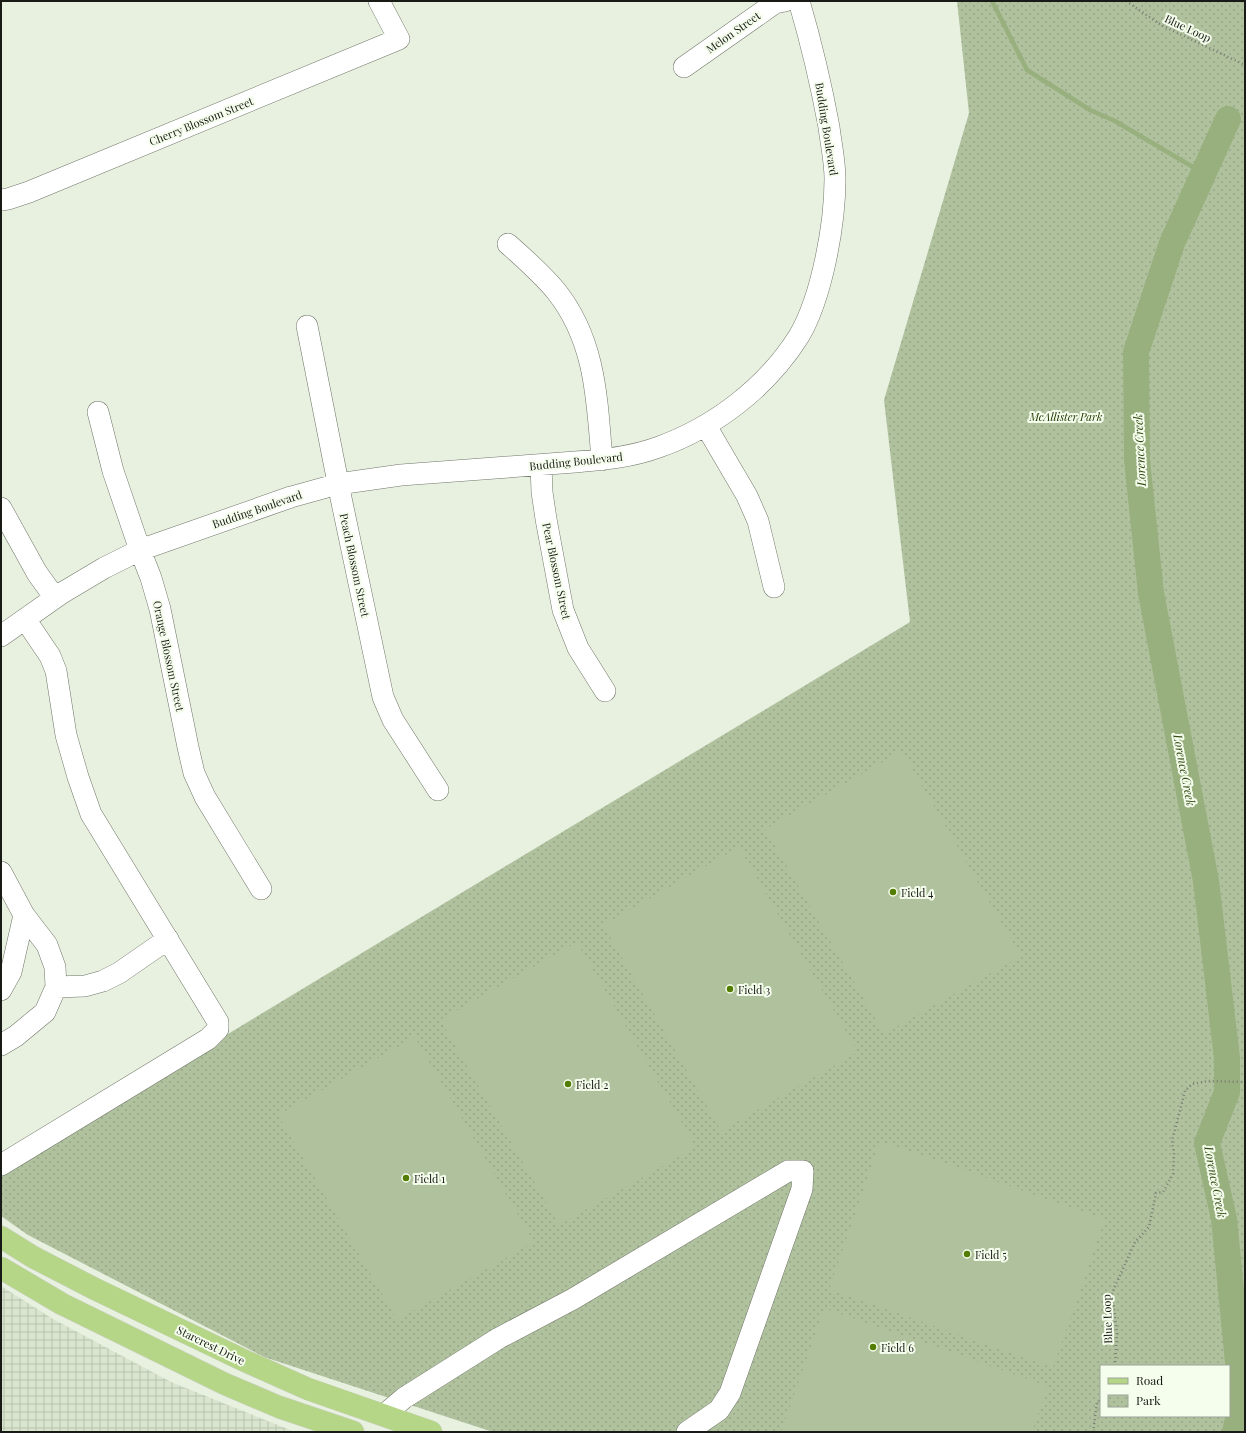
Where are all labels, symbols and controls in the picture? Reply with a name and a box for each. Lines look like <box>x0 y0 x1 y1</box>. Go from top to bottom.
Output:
street label: Melon Street <box>703 8 763 56</box>
street label: Blue Loop <box>1162 11 1214 45</box>
street label: Budding Boulevard <box>812 81 842 177</box>
street label: Cherry Blossom Street <box>147 93 255 149</box>
park label: McAllister Park <box>1029 409 1103 424</box>
water label: Lorence Creek <box>1129 413 1149 488</box>
street label: Budding Boulevard <box>528 449 624 473</box>
street label: Budding Boulevard <box>210 486 304 531</box>
street label: Peach Blossom Street <box>337 512 373 618</box>
street label: Pear Blossom Street <box>539 521 575 621</box>
street label: Orange Blossom Street <box>150 599 188 713</box>
water label: Lorence Creek <box>1170 732 1200 807</box>
place label: Field 4 <box>901 885 934 900</box>
marker: Field 4 <box>888 887 898 897</box>
place label: Field 3 <box>738 982 770 997</box>
marker: Field 3 <box>725 984 735 994</box>
place label: Field 2 <box>576 1077 608 1092</box>
marker: Field 2 <box>563 1079 573 1089</box>
water label: Lorence Creek <box>1201 1144 1231 1219</box>
place label: Field 1 <box>414 1171 445 1186</box>
marker: Field 1 <box>401 1173 411 1183</box>
place label: Field 5 <box>975 1247 1007 1262</box>
marker: Field 5 <box>962 1249 972 1259</box>
street label: Blue Loop <box>1099 1294 1115 1344</box>
street label: Starcrest Drive <box>175 1322 248 1368</box>
place label: Field 6 <box>881 1340 914 1355</box>
marker: Field 6 <box>868 1342 878 1352</box>
legend <box>1100 1365 1230 1417</box>
text: Road <box>1136 1372 1163 1388</box>
text: Park <box>1136 1392 1161 1408</box>

